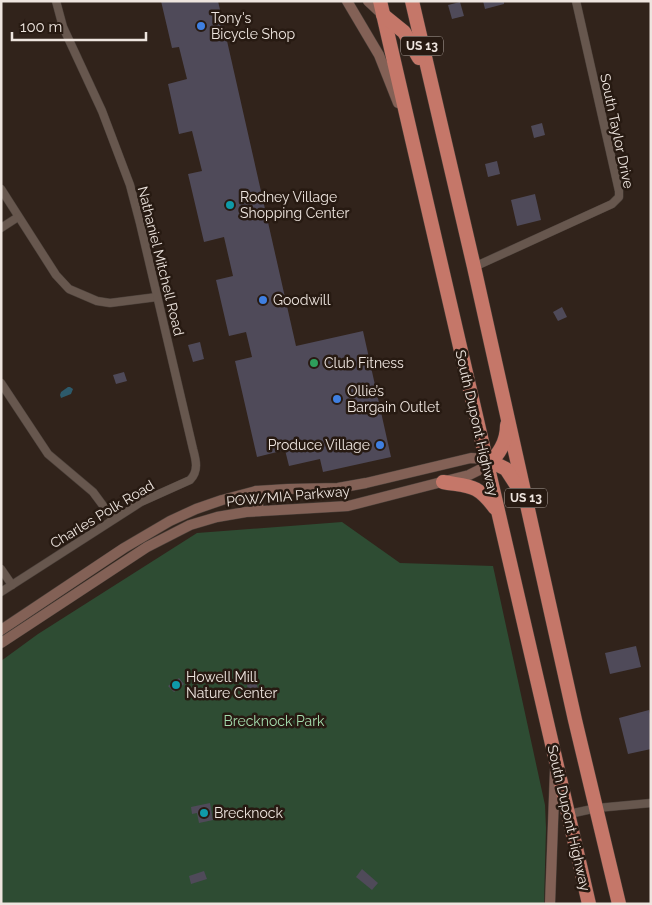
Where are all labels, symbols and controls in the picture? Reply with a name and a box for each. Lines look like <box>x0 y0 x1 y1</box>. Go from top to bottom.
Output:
scale bar <box>12 10 146 42</box>
place label: Tony's Bicycle Shop <box>211 10 296 42</box>
text: 100 m <box>20 18 62 36</box>
marker: Tony's Bicycle Shop <box>195 20 207 32</box>
road number: US 13 <box>401 36 443 56</box>
street label: South Taylor Drive <box>597 72 637 190</box>
street label: Nathaniel Mitchell Road <box>135 185 187 337</box>
place label: Rodney Village Shopping Center <box>240 189 349 221</box>
marker: Rodney Village Shopping Center <box>224 199 236 211</box>
place label: Goodwill <box>273 292 331 308</box>
marker: Goodwill <box>257 294 269 306</box>
street label: South Dupont Highway <box>452 348 502 498</box>
place label: Club Fitness <box>324 355 404 371</box>
marker: Club Fitness <box>308 357 320 369</box>
place label: Ollie’s Bargain Outlet <box>347 383 440 415</box>
marker: Ollie’s Bargain Outlet <box>331 393 343 405</box>
place label: Produce Village <box>268 437 370 453</box>
marker: Produce Village <box>374 439 386 451</box>
street label: Charles Polk Road <box>47 477 157 551</box>
street label: POW/MIA Parkway <box>226 483 351 509</box>
road number: US 13 <box>505 488 547 508</box>
place label: Howell Mill Nature Center <box>186 669 277 701</box>
marker: Howell Mill Nature Center <box>170 679 182 691</box>
park label: Brecknock Park <box>223 713 325 729</box>
street label: South Dupont Highway <box>544 743 594 893</box>
place label: Brecknock <box>214 805 284 821</box>
marker: Brecknock <box>198 807 210 819</box>

